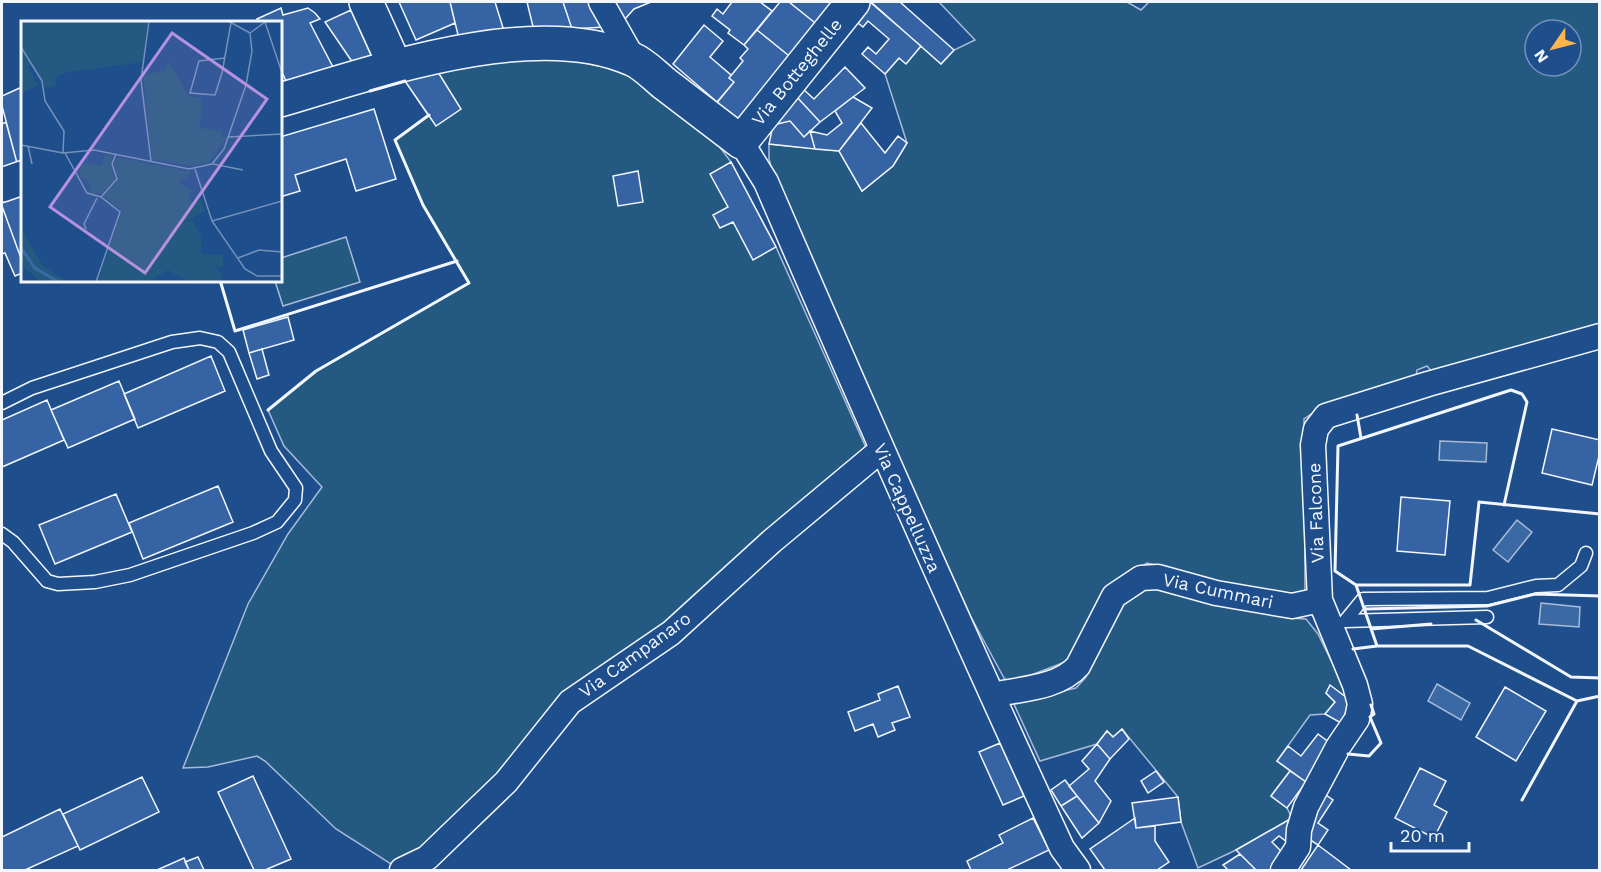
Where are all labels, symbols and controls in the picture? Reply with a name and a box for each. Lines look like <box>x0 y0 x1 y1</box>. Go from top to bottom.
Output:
street label: Via Botteghelle <box>747 14 846 129</box>
north arrow <box>1523 18 1583 78</box>
inset map <box>21 21 282 282</box>
text: N <box>1530 46 1552 67</box>
street label: Via Cappelluzza <box>870 440 945 576</box>
street label: Via Falcone <box>1303 462 1328 564</box>
street label: Via Cummari <box>1161 569 1275 612</box>
street label: Via Campanaro <box>575 607 695 702</box>
scale bar <box>1391 815 1469 853</box>
text: 20 m <box>1400 825 1445 846</box>

